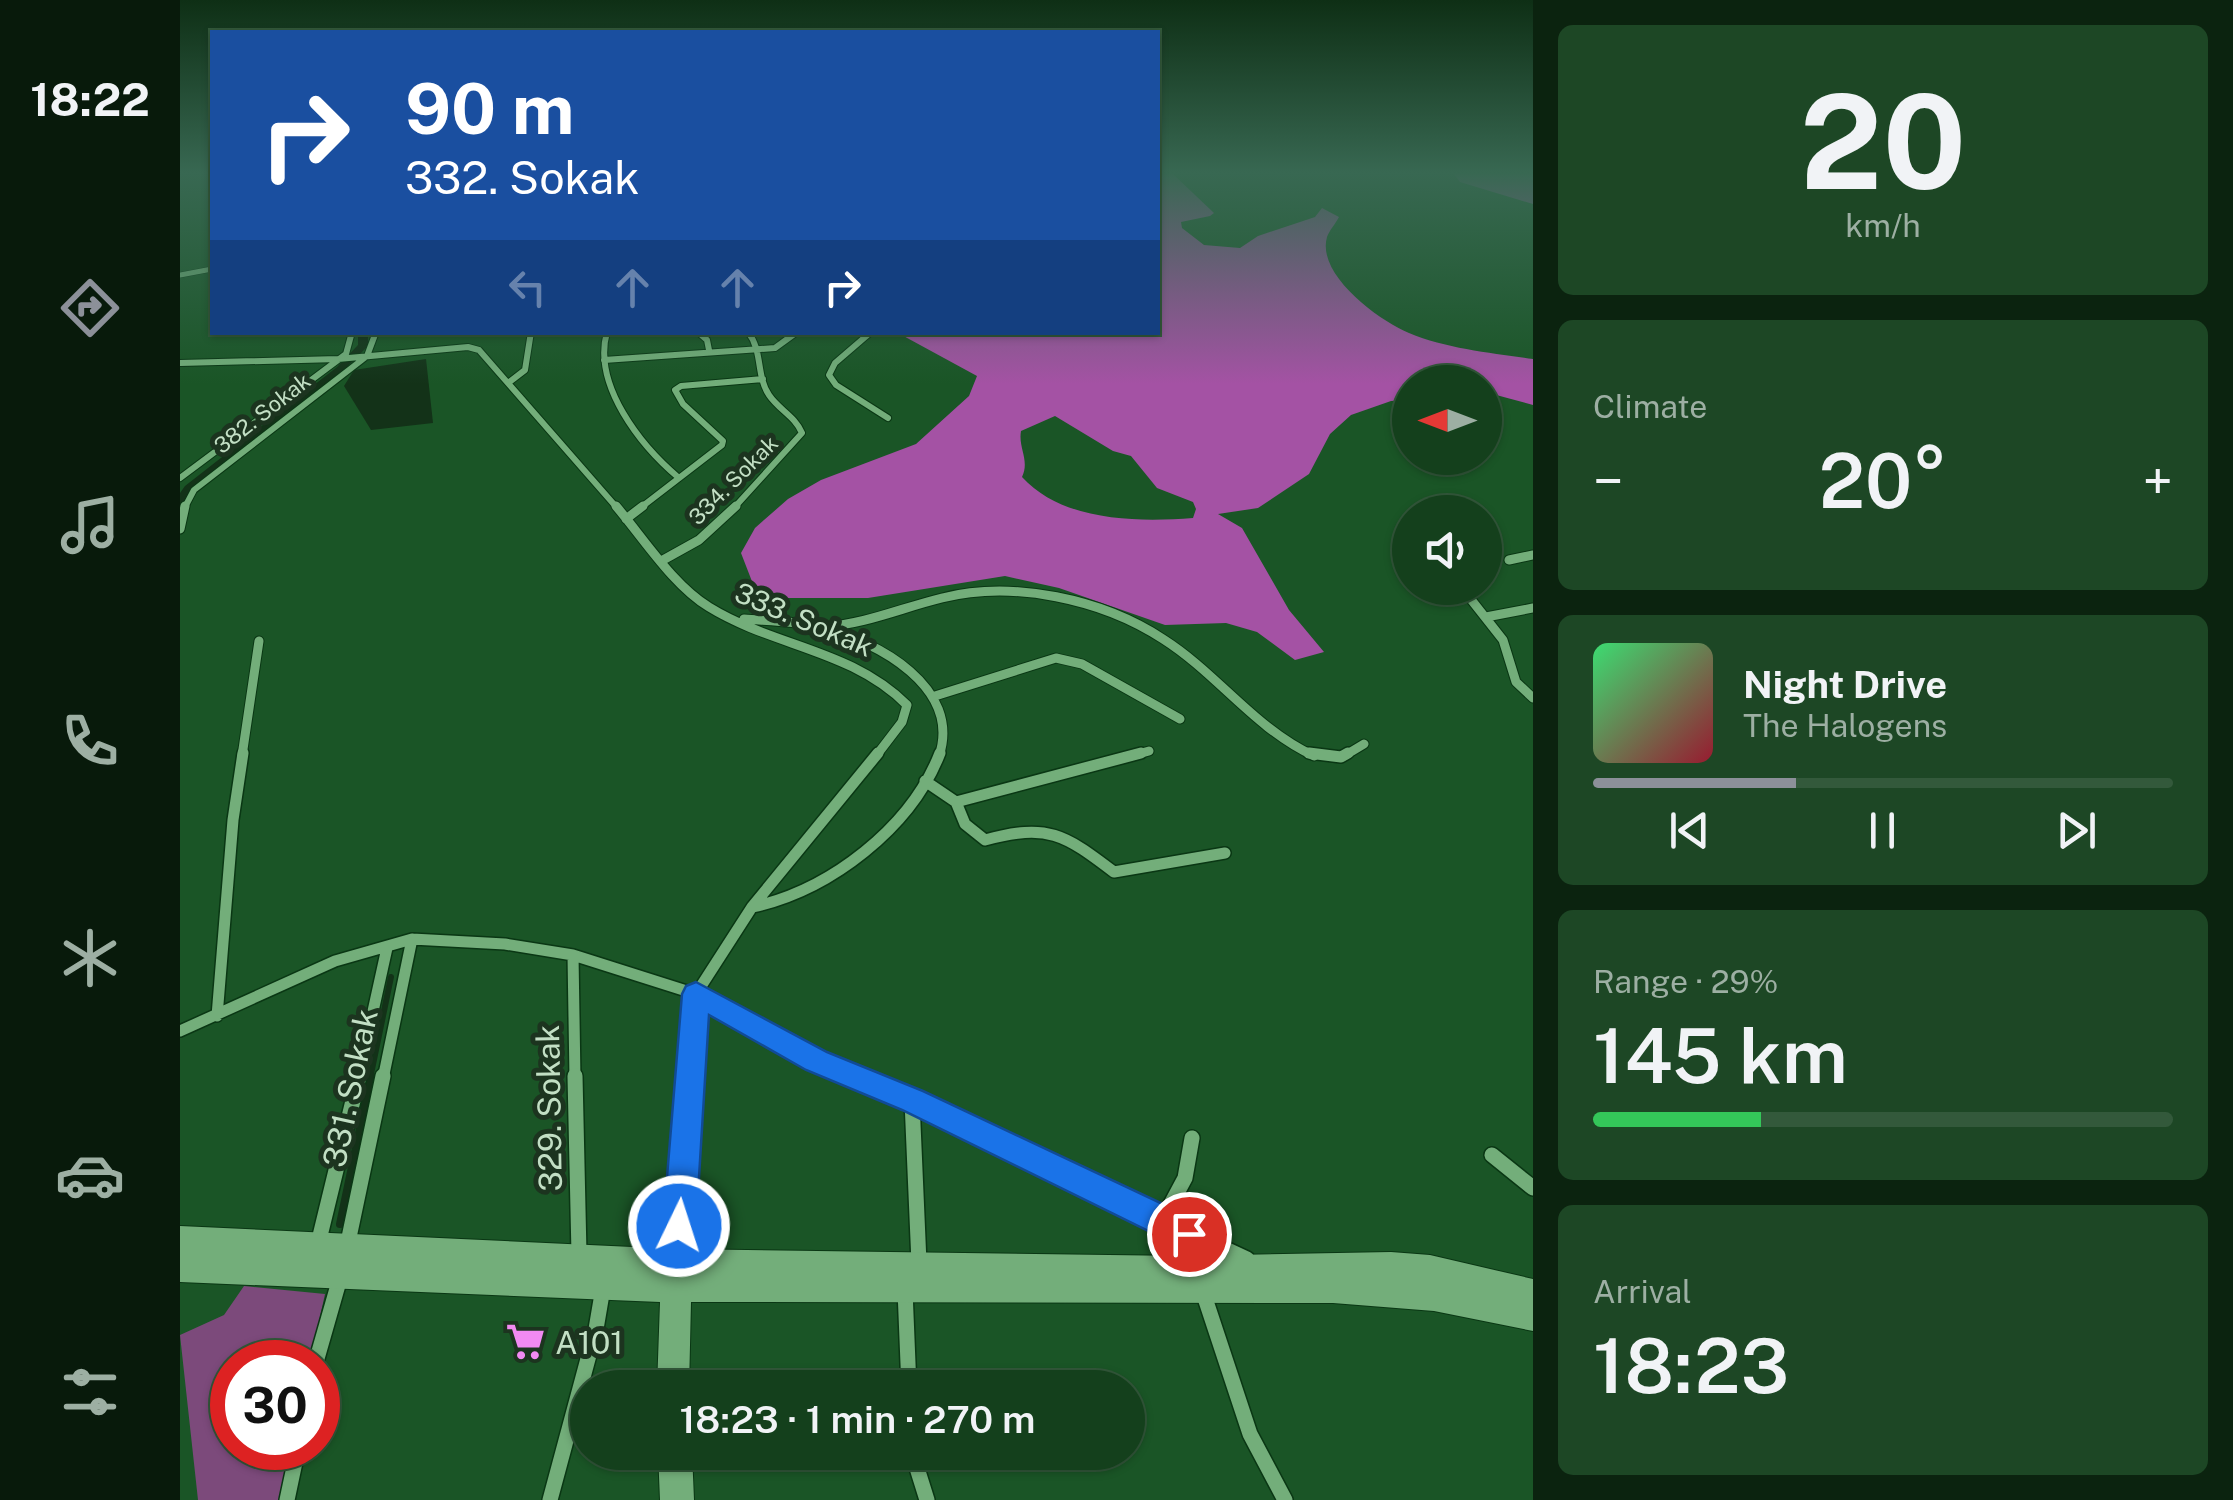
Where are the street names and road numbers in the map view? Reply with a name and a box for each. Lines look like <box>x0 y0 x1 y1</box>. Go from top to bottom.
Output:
street label: 382. Sokak <box>209 367 315 459</box>
street label: 334. Sokak <box>683 430 783 530</box>
street label: 333. Sokak <box>730 575 878 663</box>
street label: 331. Sokak <box>315 1006 385 1170</box>
street label: 329. Sokak <box>529 1024 569 1192</box>

